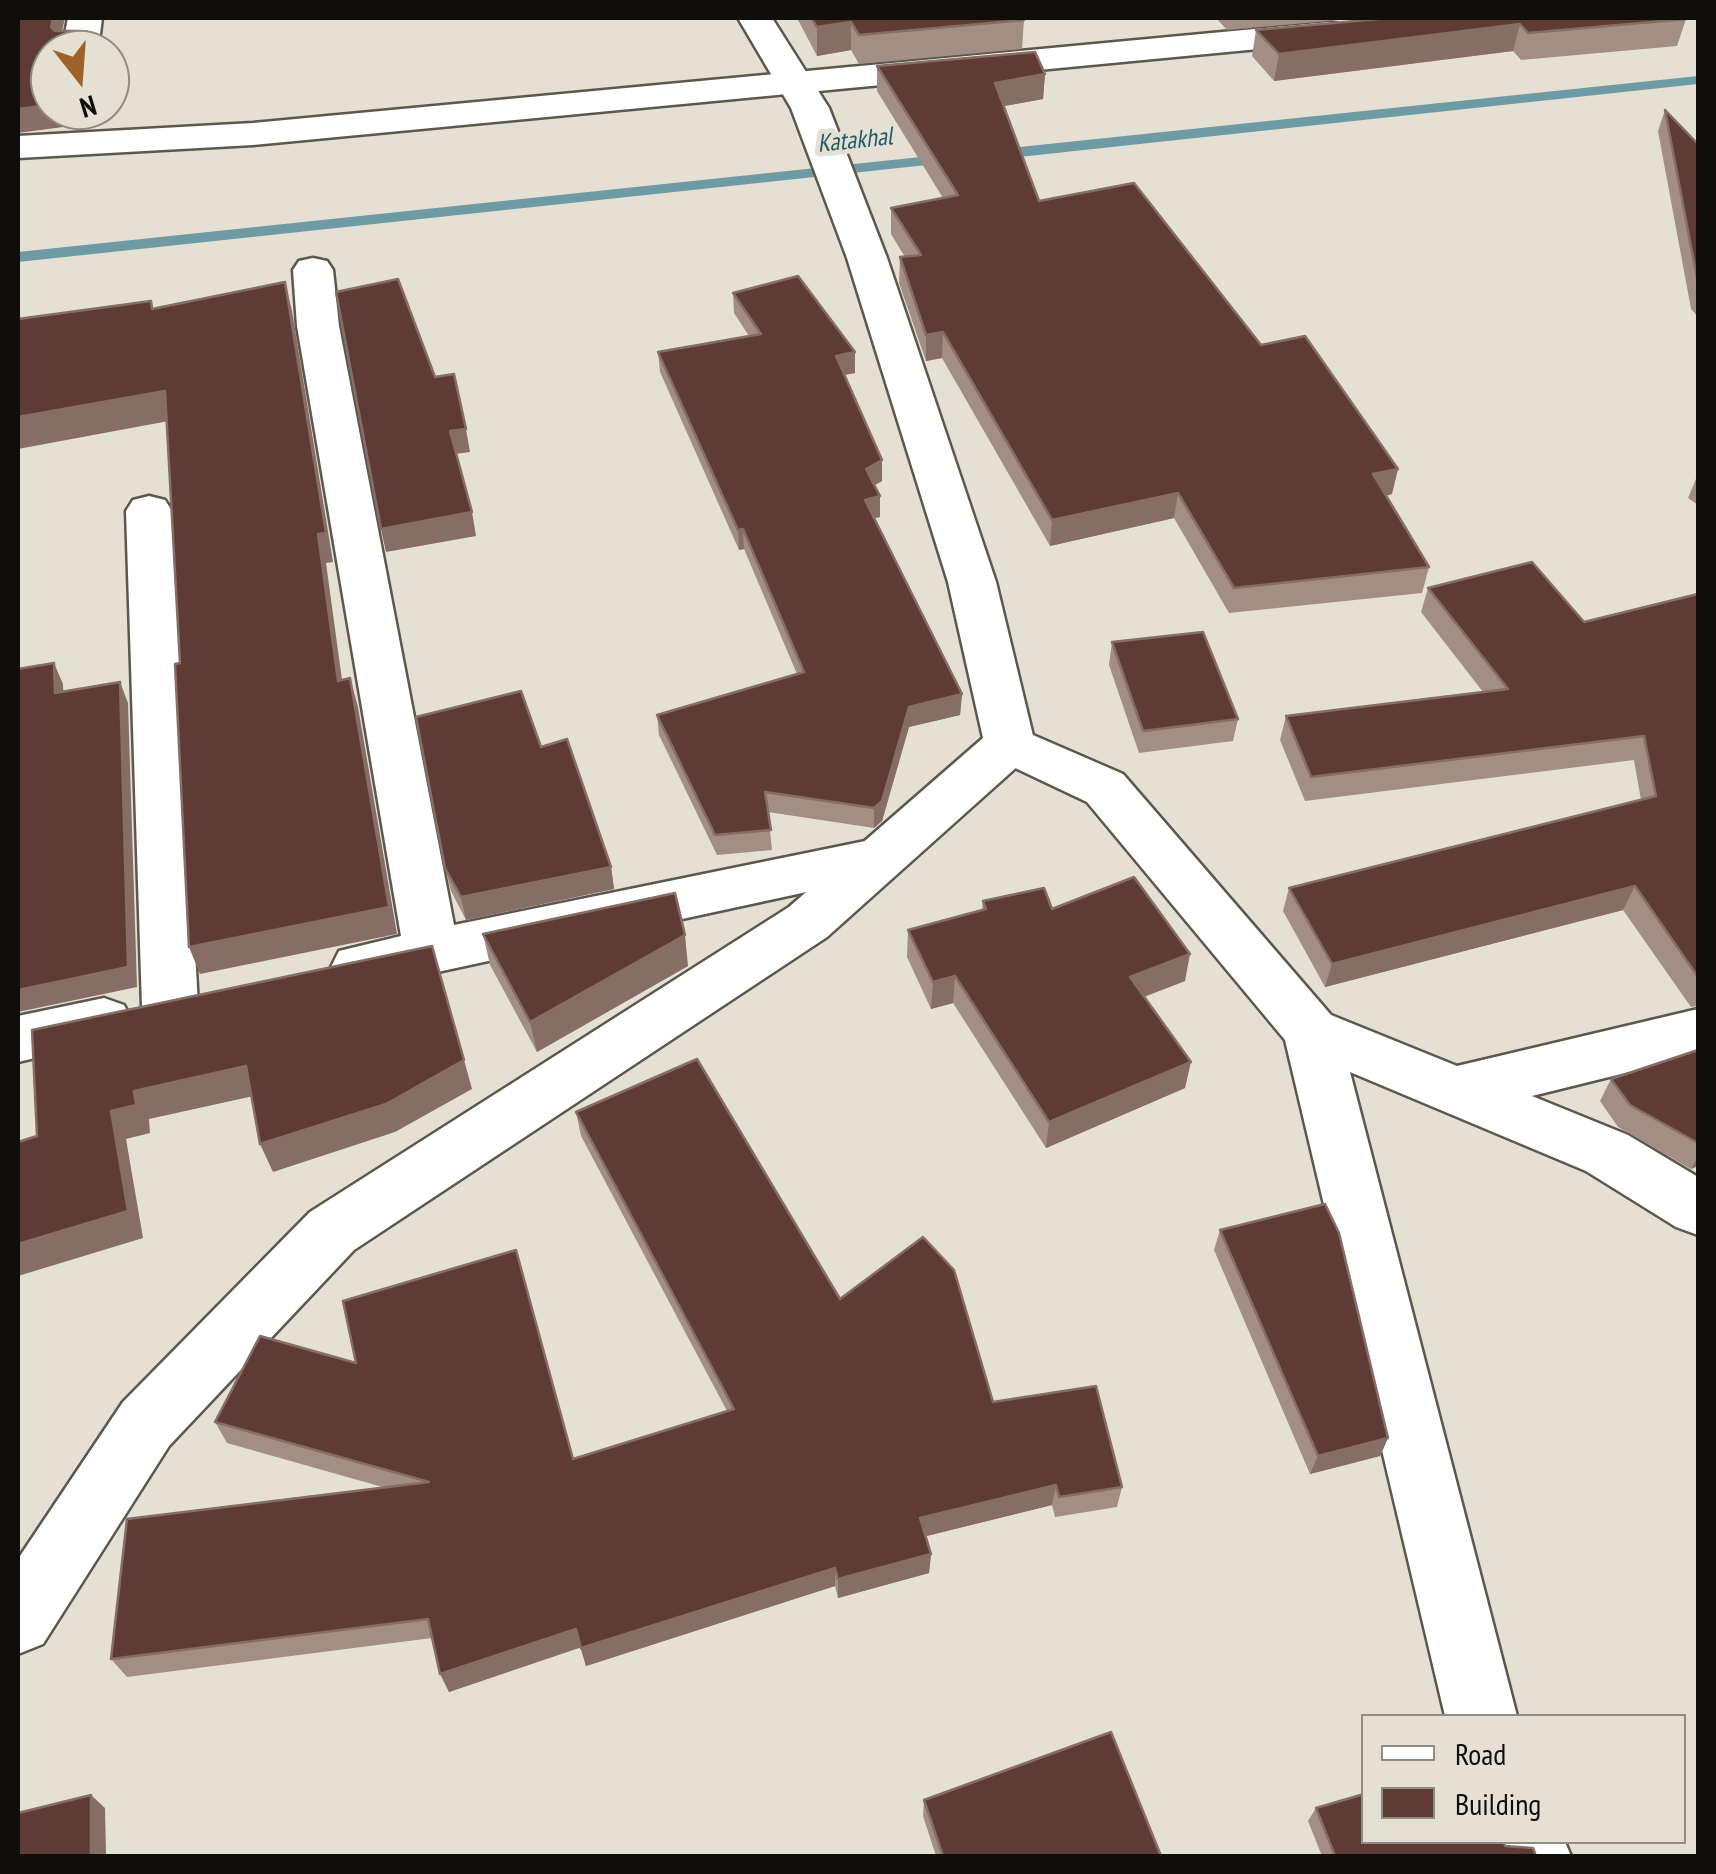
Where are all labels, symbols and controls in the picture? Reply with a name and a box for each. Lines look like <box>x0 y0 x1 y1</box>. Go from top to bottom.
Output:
north arrow <box>30 30 130 130</box>
text: N <box>76 87 101 127</box>
water label: Katakhal <box>816 122 894 160</box>
legend <box>1361 1714 1686 1844</box>
text: Road <box>1455 1734 1506 1773</box>
text: Building <box>1455 1784 1541 1823</box>

